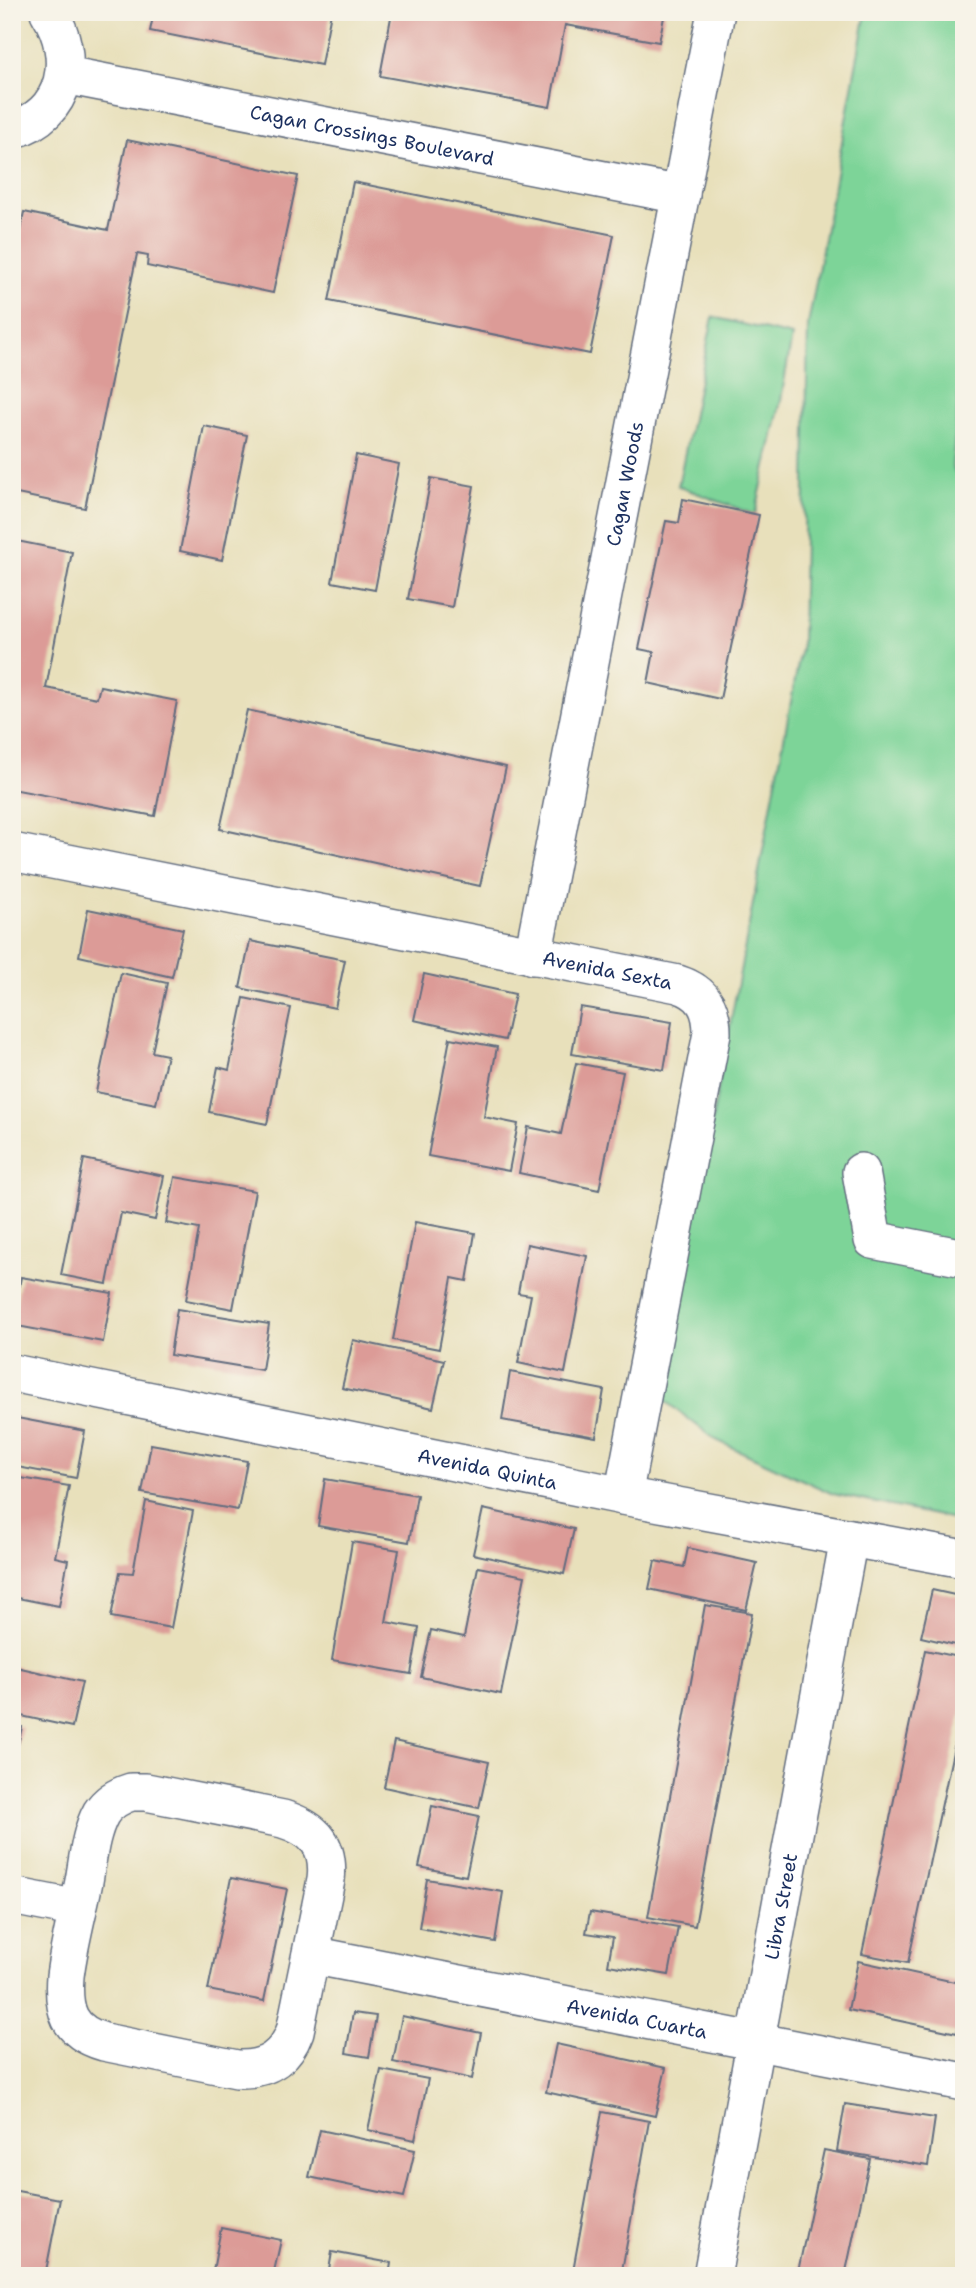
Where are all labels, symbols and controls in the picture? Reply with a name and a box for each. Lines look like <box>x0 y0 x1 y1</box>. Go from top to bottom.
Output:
street label: Cagan Crossings Boulevard <box>248 99 496 171</box>
street label: Cagan Woods <box>600 419 649 548</box>
street label: Avenida Sexta <box>540 945 675 995</box>
street label: Avenida Quinta <box>416 1442 560 1495</box>
street label: Libra Street <box>758 1851 803 1962</box>
street label: Avenida Cuarta <box>565 1993 709 2044</box>

